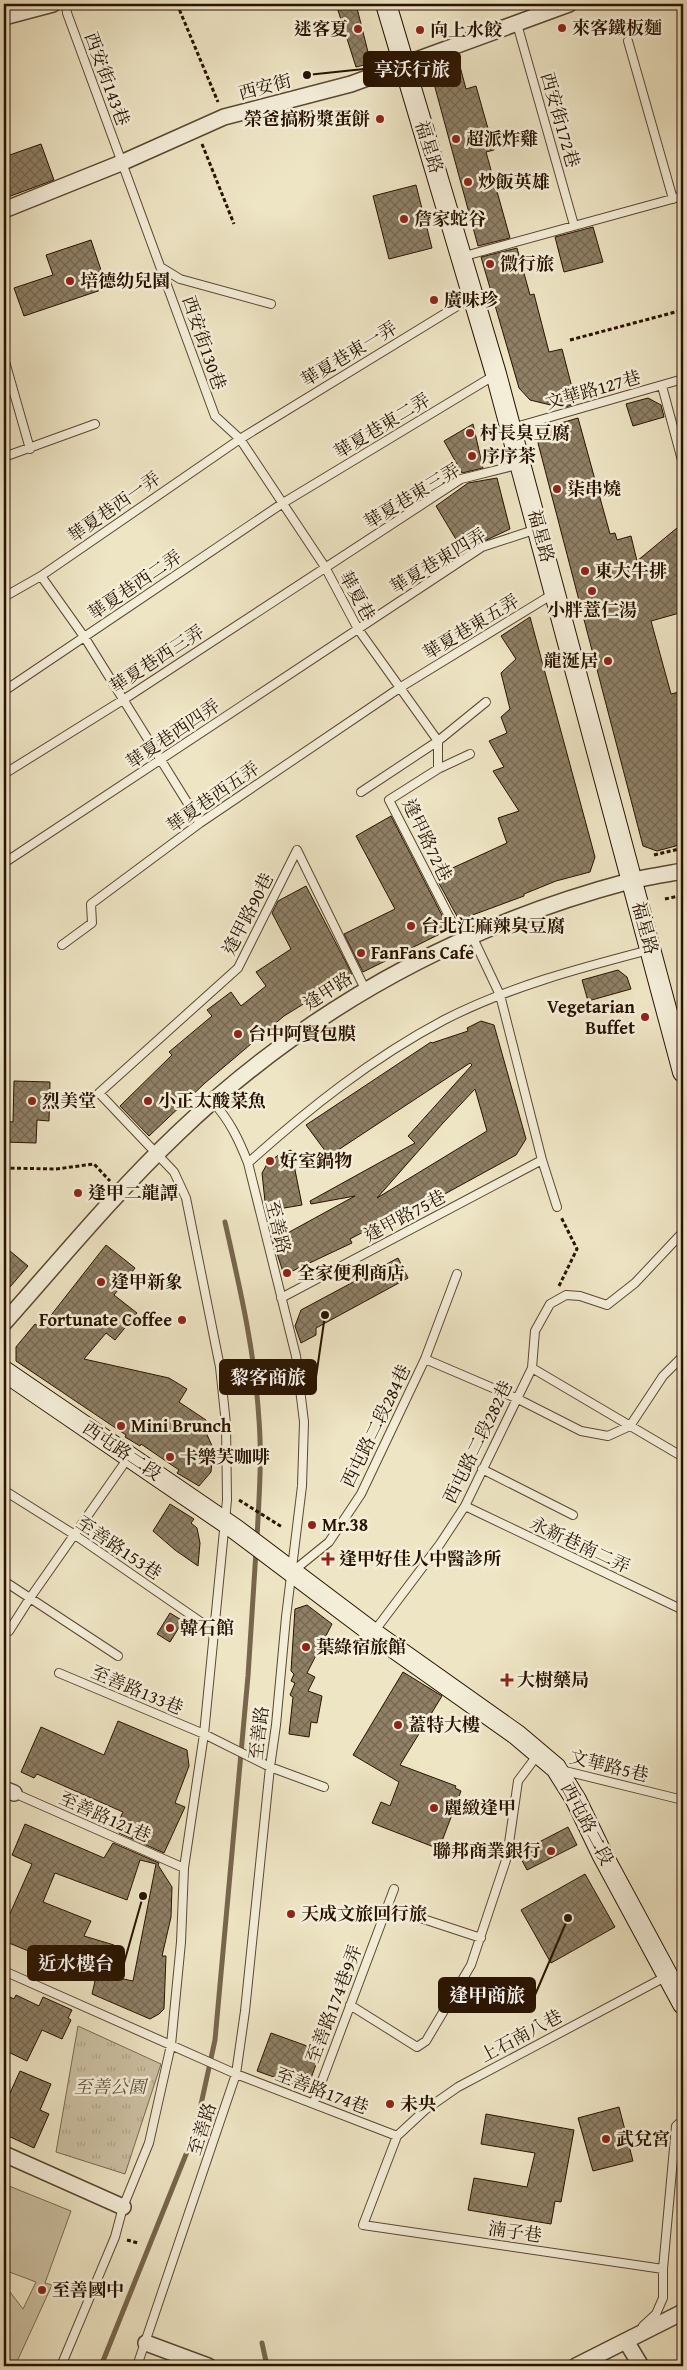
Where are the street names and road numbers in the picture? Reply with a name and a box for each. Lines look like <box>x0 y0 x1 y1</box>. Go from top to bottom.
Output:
street label: 西安街143巷 <box>78 28 137 129</box>
street label: 西安街 <box>235 66 294 107</box>
street label: 西安街172巷 <box>534 69 587 171</box>
street label: 福星路 <box>409 117 450 177</box>
street label: 西安街130巷 <box>176 292 233 394</box>
street label: 華夏巷東一弄 <box>296 314 402 393</box>
street label: 文華路127巷 <box>542 363 644 416</box>
street label: 華夏巷東二弄 <box>329 386 435 465</box>
street label: 華夏巷東三弄 <box>359 456 465 535</box>
street label: 華夏巷西一弄 <box>62 465 166 549</box>
street label: 福星路 <box>521 506 562 565</box>
street label: 華夏巷東四弄 <box>385 521 491 600</box>
street label: 華夏巷西二弄 <box>82 543 187 626</box>
street label: 華夏巷 <box>333 566 382 626</box>
street label: 華夏巷東五弄 <box>418 587 524 666</box>
street label: 華夏巷西三弄 <box>104 618 209 699</box>
street label: 華夏巷西四弄 <box>120 692 225 775</box>
street label: 華夏巷西五弄 <box>161 755 265 839</box>
street label: 逢甲路72巷 <box>396 794 459 886</box>
street label: 逢甲路90巷 <box>215 868 280 960</box>
street label: 福星路 <box>625 898 666 957</box>
street label: 逢甲路 <box>298 965 358 1017</box>
street label: 逢甲路75巷 <box>359 1183 451 1248</box>
street label: 至善路 <box>259 1197 298 1256</box>
street label: 西屯路二段284巷 <box>334 1360 417 1492</box>
street label: 西屯路二段282巷 <box>436 1376 519 1508</box>
street label: 西屯路二段 <box>77 1414 167 1487</box>
street label: 至善路153巷 <box>71 1509 167 1586</box>
street label: 永新巷南二弄 <box>526 1509 635 1580</box>
street label: 至善路133巷 <box>87 1658 188 1721</box>
street label: 至善路 <box>242 1704 275 1761</box>
street label: 文華路5巷 <box>567 1743 652 1788</box>
street label: 西屯路二段 <box>554 1778 620 1870</box>
street label: 至善路121巷 <box>55 1784 155 1849</box>
street label: 至善路174巷9弄 <box>299 1941 368 2067</box>
street label: 上石南八巷 <box>475 2003 567 2069</box>
street label: 至善路174巷 <box>272 2060 373 2121</box>
street label: 至善路 <box>180 2099 223 2159</box>
street label: 湳子巷 <box>486 2214 544 2249</box>

